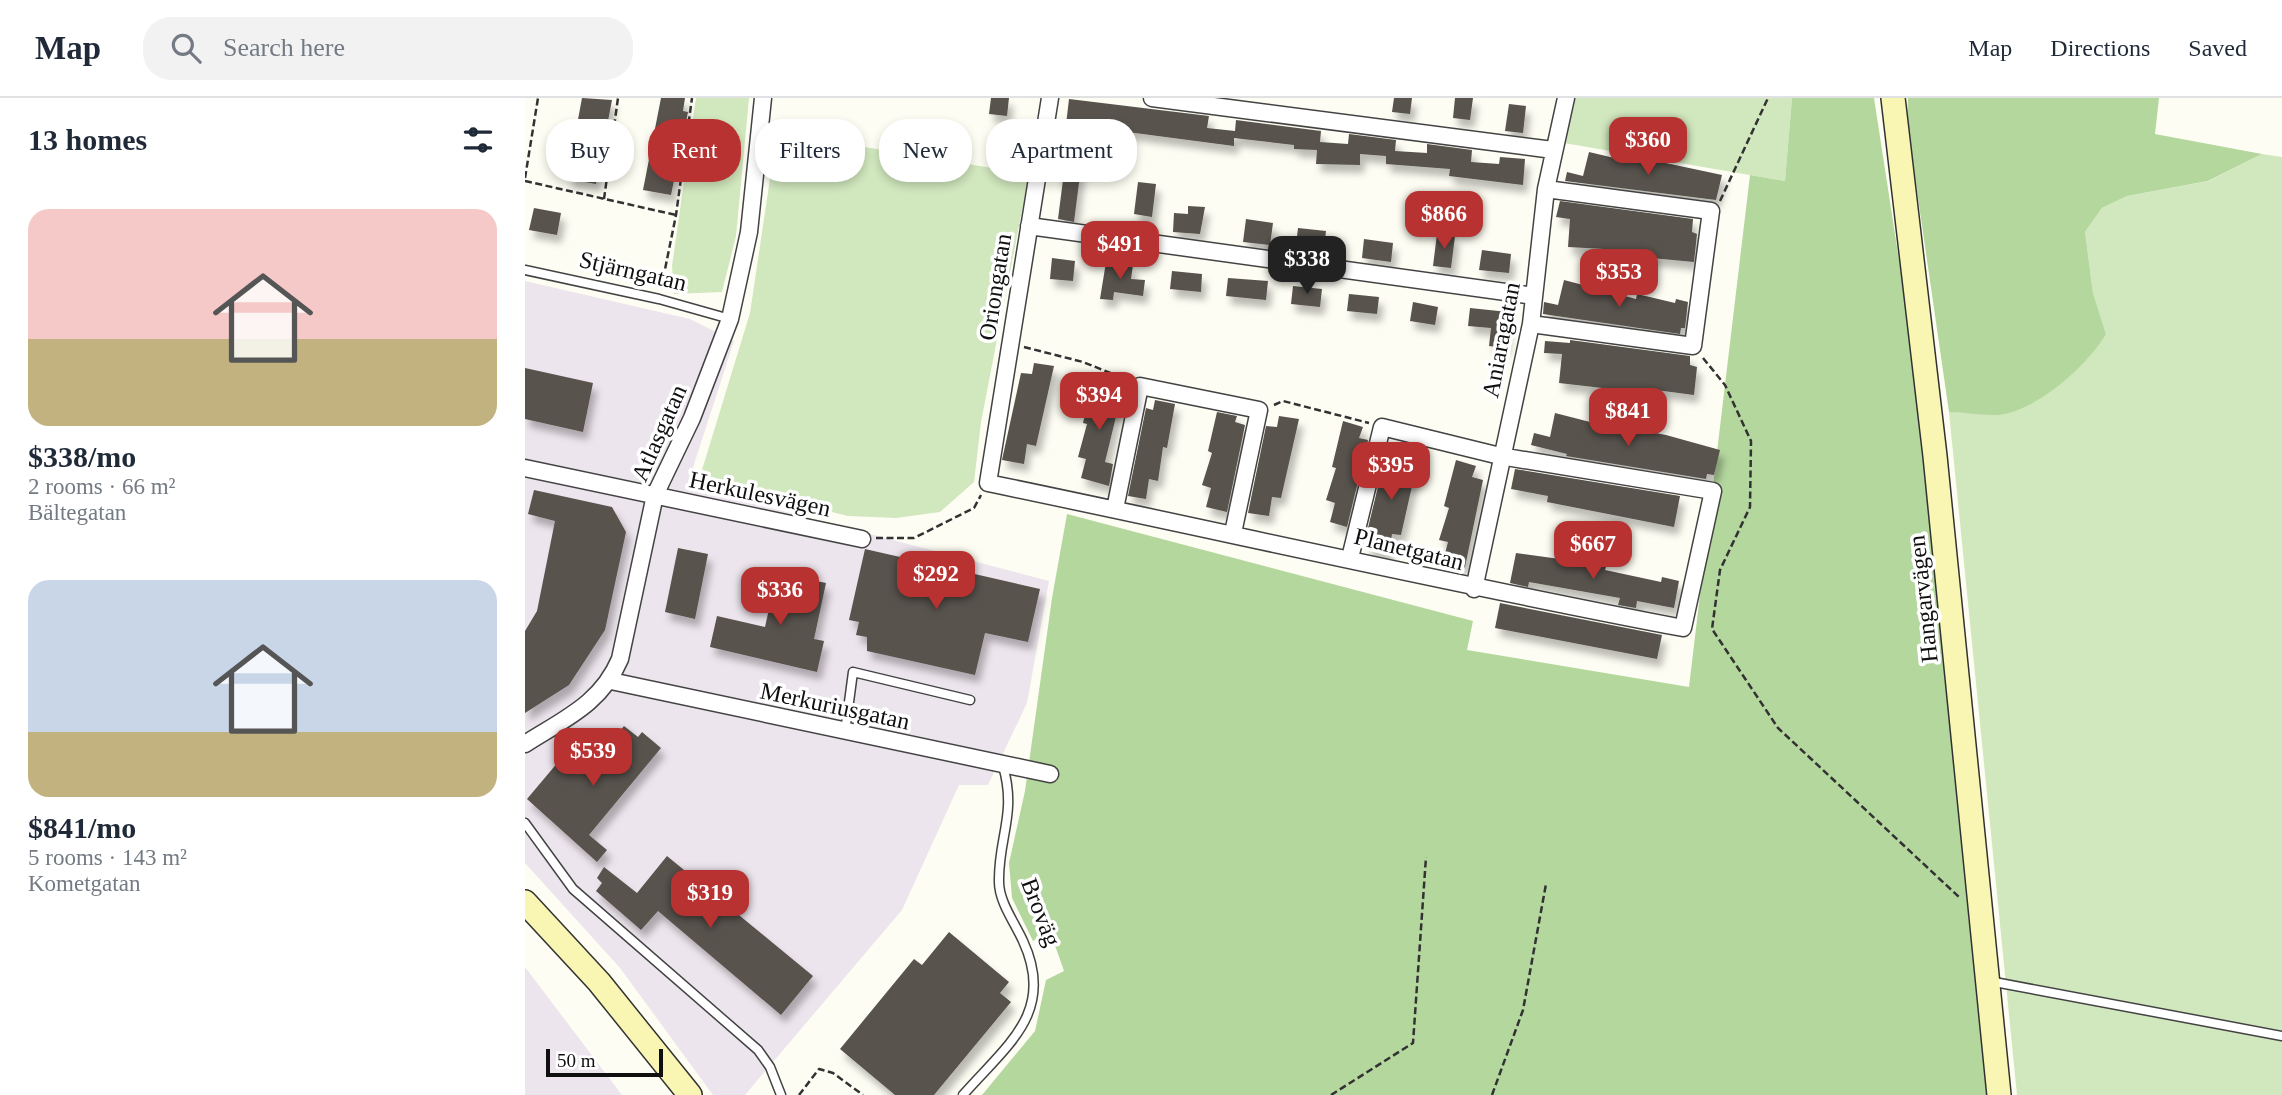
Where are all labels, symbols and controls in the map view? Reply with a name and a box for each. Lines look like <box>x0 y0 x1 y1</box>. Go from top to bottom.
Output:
search box <box>143 17 633 80</box>
icon: search <box>167 29 205 67</box>
text: Map <box>35 30 101 66</box>
text: Search here <box>223 33 345 62</box>
text: Map <box>1968 35 2012 61</box>
text: Directions <box>2050 35 2150 61</box>
text: Saved <box>2188 35 2247 61</box>
pin: $360 <box>1607 118 1689 177</box>
chip: Buy <box>546 119 634 182</box>
chip: Rent <box>648 119 741 182</box>
chip: Filters <box>755 119 865 182</box>
chip: New <box>879 119 972 182</box>
chip: Apartment <box>986 119 1137 182</box>
icon: filters <box>459 121 497 159</box>
text: 13 homes <box>28 123 147 156</box>
text: $360 <box>1625 127 1671 152</box>
pin: $866 <box>1403 192 1485 251</box>
text: $866 <box>1421 201 1467 226</box>
pin: $491 <box>1079 222 1161 281</box>
text: $491 <box>1097 231 1143 256</box>
street label: Oriongatan <box>974 232 1016 342</box>
pin: $338 <box>1266 236 1348 296</box>
street label: Stjärngatan <box>577 246 689 296</box>
text: $338 <box>1284 246 1330 271</box>
pin: $353 <box>1578 250 1660 309</box>
icon: home <box>200 255 326 381</box>
text: $353 <box>1596 259 1642 284</box>
street label: Aniaragatan <box>1477 280 1525 400</box>
pin: $394 <box>1058 372 1140 432</box>
street label: Atlasgatan <box>626 381 692 485</box>
text: $394 <box>1076 382 1122 407</box>
pin: $841 <box>1587 388 1669 448</box>
text: $841 <box>1605 398 1651 423</box>
text: $338/mo <box>28 440 136 473</box>
pin: $395 <box>1350 442 1432 502</box>
text: $395 <box>1368 452 1414 477</box>
street label: Herkulesvägen <box>687 466 833 522</box>
text: 2 rooms · 66 m² <box>28 474 175 499</box>
text: Bältegatan <box>28 500 126 525</box>
pin: $667 <box>1552 522 1634 581</box>
street label: Planetgatan <box>1352 523 1466 575</box>
text: $667 <box>1570 531 1616 556</box>
street label: Hangarvägen <box>1903 534 1943 664</box>
pin: $292 <box>895 552 977 611</box>
text: $292 <box>913 561 959 586</box>
pin: $336 <box>739 568 821 627</box>
text: $336 <box>757 577 803 602</box>
icon: home <box>200 626 326 752</box>
street label: Merkuriusgatan <box>758 677 912 735</box>
pin: $539 <box>552 728 634 788</box>
text: $539 <box>570 738 616 763</box>
text: $841/mo <box>28 811 136 844</box>
text: 5 rooms · 143 m² <box>28 845 187 870</box>
pin: $319 <box>669 870 751 930</box>
text: Kometgatan <box>28 871 140 896</box>
street label: Broväg <box>1016 874 1066 950</box>
text: $319 <box>687 880 733 905</box>
scale bar <box>546 1046 663 1078</box>
text: 50 m <box>557 1050 596 1071</box>

